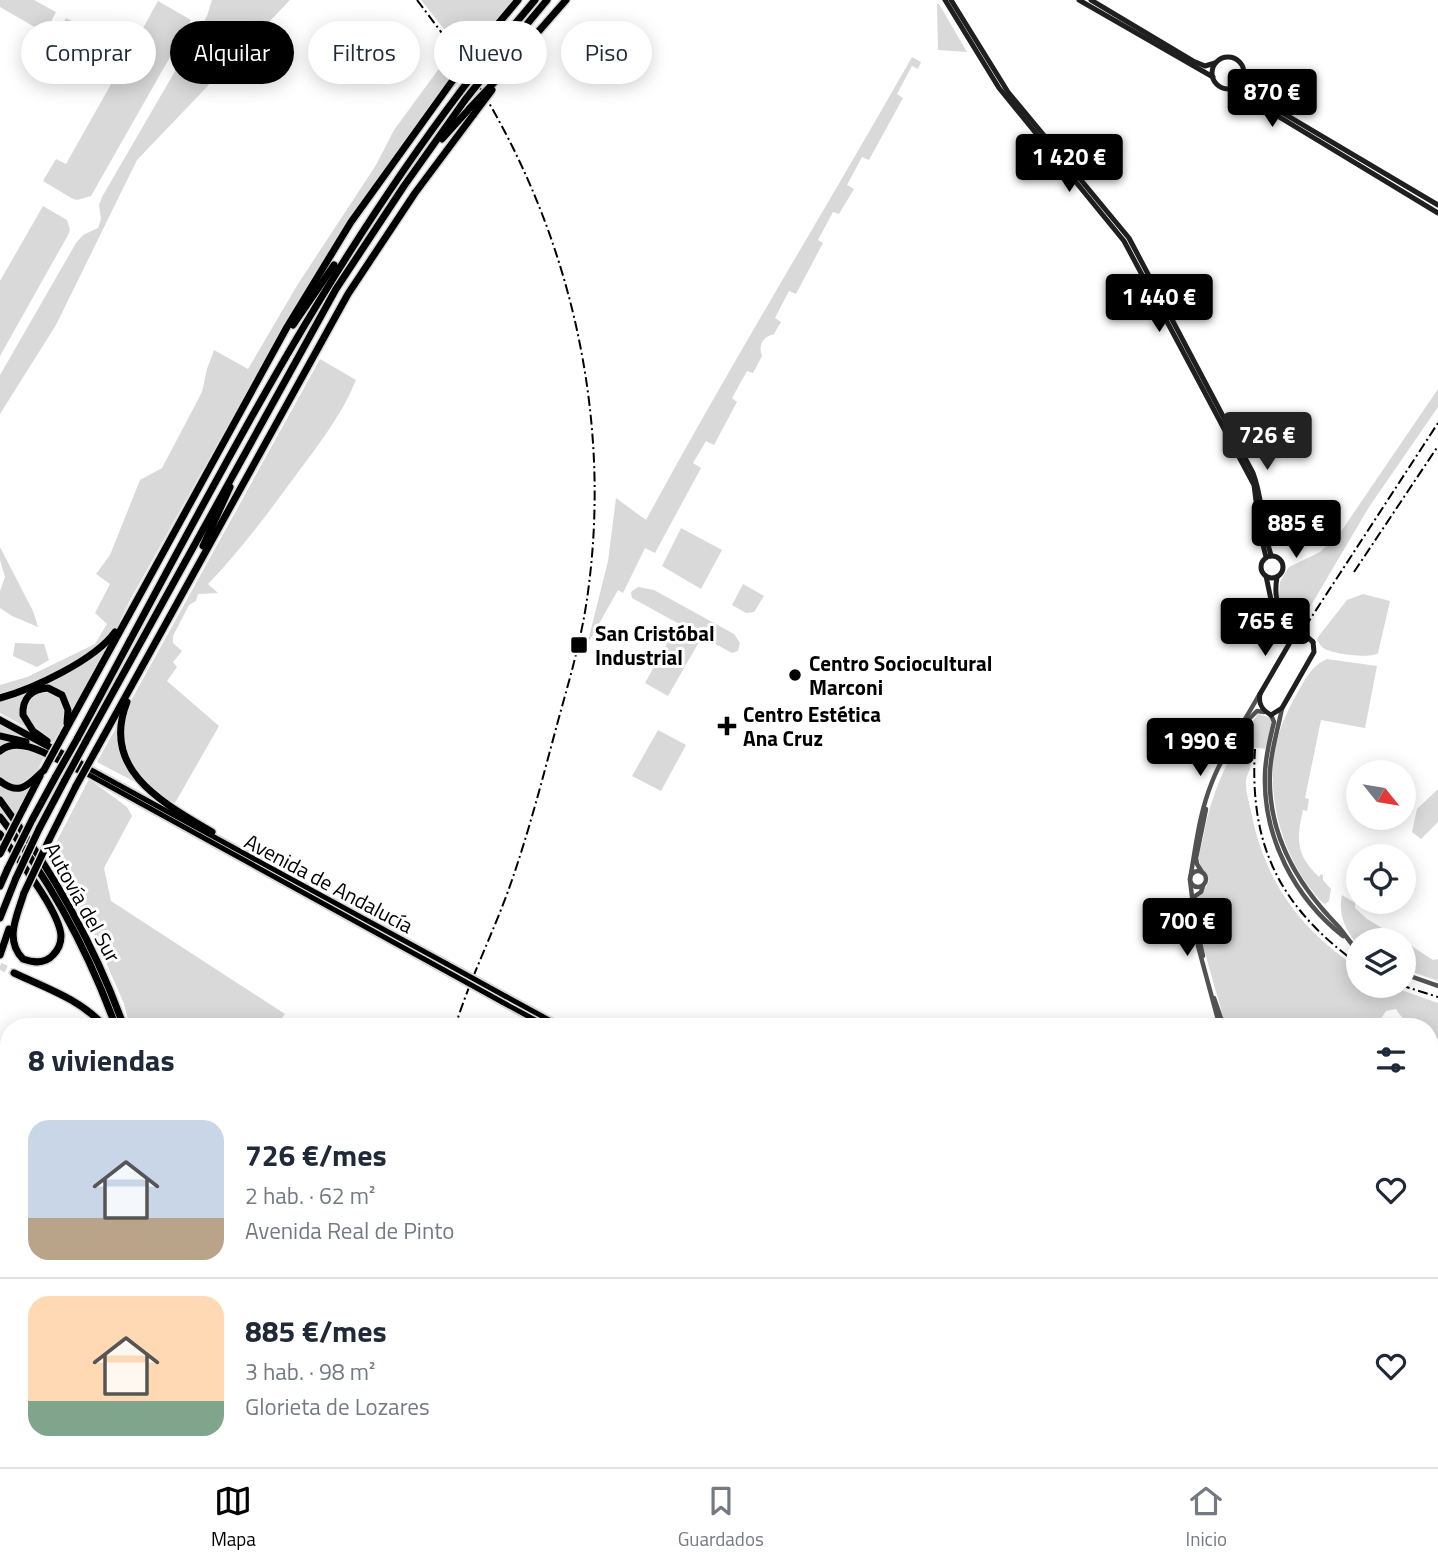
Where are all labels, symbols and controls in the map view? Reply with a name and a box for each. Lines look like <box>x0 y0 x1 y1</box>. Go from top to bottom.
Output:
chip: Comprar <box>21 21 156 84</box>
chip: Alquilar <box>170 21 294 84</box>
chip: Filtros <box>308 21 420 84</box>
chip: Nuevo <box>434 21 547 84</box>
chip: Piso <box>561 21 652 84</box>
pin: 870 € <box>1223 69 1321 129</box>
text: 870 € <box>1244 74 1300 109</box>
pin: 1 420 € <box>1004 134 1134 194</box>
text: 1 420 € <box>1032 139 1106 174</box>
pin: 1 440 € <box>1094 274 1224 334</box>
text: 1 440 € <box>1122 279 1196 314</box>
pin: 726 € <box>1218 412 1316 472</box>
text: 726 € <box>1239 417 1295 452</box>
pin: 885 € <box>1247 500 1345 560</box>
text: 885 € <box>1268 505 1324 540</box>
pin: 765 € <box>1216 598 1314 658</box>
text: 765 € <box>1237 603 1293 638</box>
place label: San Cristóbal Industrial <box>595 617 715 673</box>
marker: San Cristóbal Industrial <box>569 635 589 655</box>
place label: Centro Sociocultural Marconi <box>809 647 992 703</box>
marker: Centro Sociocultural Marconi <box>787 667 803 683</box>
place label: Centro Estética Ana Cruz <box>743 698 881 754</box>
marker: Centro Estética Ana Cruz <box>717 716 737 736</box>
pin: 1 990 € <box>1135 718 1265 778</box>
text: 1 990 € <box>1163 723 1237 758</box>
north arrow <box>1346 760 1416 830</box>
map controls <box>1346 760 1416 998</box>
street label: Avenida de Andalucía <box>239 825 419 941</box>
street label: Autovía del Sur <box>37 836 129 968</box>
button: locate <box>1346 844 1416 914</box>
pin: 700 € <box>1138 898 1236 958</box>
text: 700 € <box>1159 903 1215 938</box>
button: layers <box>1346 928 1416 998</box>
text: 8 viviendas <box>28 1037 175 1083</box>
icon: filters <box>1372 1041 1410 1079</box>
text: 726 €/mes <box>245 1132 387 1178</box>
icon: home <box>84 1148 168 1232</box>
icon: heart <box>1372 1171 1410 1209</box>
text: 2 hab. · 62 m² <box>245 1178 375 1213</box>
text: Avenida Real de Pinto <box>245 1213 454 1248</box>
text: 885 €/mes <box>245 1308 387 1354</box>
icon: home <box>84 1324 168 1408</box>
icon: heart <box>1372 1347 1410 1385</box>
text: 3 hab. · 98 m² <box>245 1354 375 1389</box>
text: Glorieta de Lozares <box>245 1389 430 1424</box>
tab: Mapa <box>211 1482 256 1553</box>
tab: Guardados <box>678 1482 764 1553</box>
tab: Inicio <box>1186 1482 1227 1553</box>

